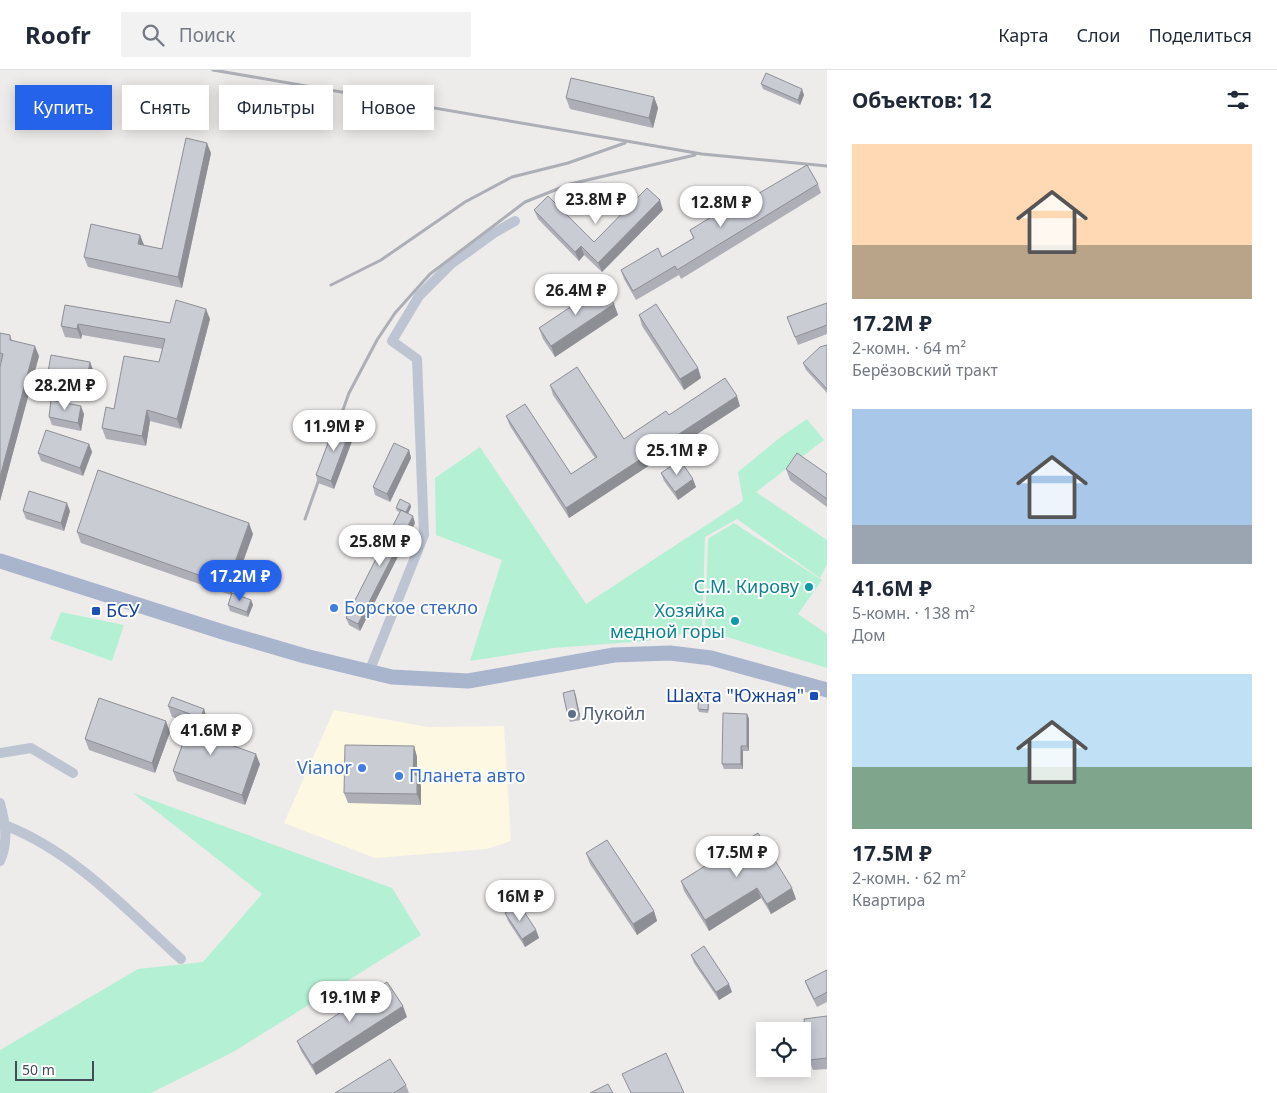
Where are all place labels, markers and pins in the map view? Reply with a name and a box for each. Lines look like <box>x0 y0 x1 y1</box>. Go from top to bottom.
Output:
pin: 23.8M ₽ <box>550 182 642 225</box>
pin: 12.8M ₽ <box>675 186 767 228</box>
pin: 26.4M ₽ <box>530 274 622 316</box>
pin: 28.2M ₽ <box>19 368 111 411</box>
pin: 11.9M ₽ <box>288 410 380 452</box>
pin: 25.1M ₽ <box>631 434 723 476</box>
pin: 25.8M ₽ <box>334 524 426 567</box>
pin: 17.2M ₽ <box>194 560 286 602</box>
place label: С.М. Кирову <box>694 574 800 598</box>
marker: С.М. Кирову <box>803 581 815 593</box>
place label: Борское стекло <box>344 595 478 619</box>
place label: БСУ <box>106 598 141 622</box>
place label: Хозяйка медной горы <box>610 598 725 643</box>
marker: Борское стекло <box>328 602 340 614</box>
marker: БСУ <box>90 605 102 617</box>
marker: Хозяйка медной горы <box>729 615 741 627</box>
place label: Шахта "Южная" <box>666 683 804 707</box>
marker: Шахта "Южная" <box>808 690 820 702</box>
place label: Лукойл <box>582 701 645 725</box>
marker: Лукойл <box>566 708 578 720</box>
pin: 41.6M ₽ <box>165 714 257 756</box>
place label: Vianor <box>297 755 353 779</box>
marker: Vianor <box>356 762 368 774</box>
place label: Планета авто <box>409 763 525 787</box>
marker: Планета авто <box>393 770 405 782</box>
pin: 17.5M ₽ <box>691 836 783 878</box>
pin: 16M ₽ <box>485 880 555 922</box>
pin: 19.1M ₽ <box>304 980 396 1023</box>

